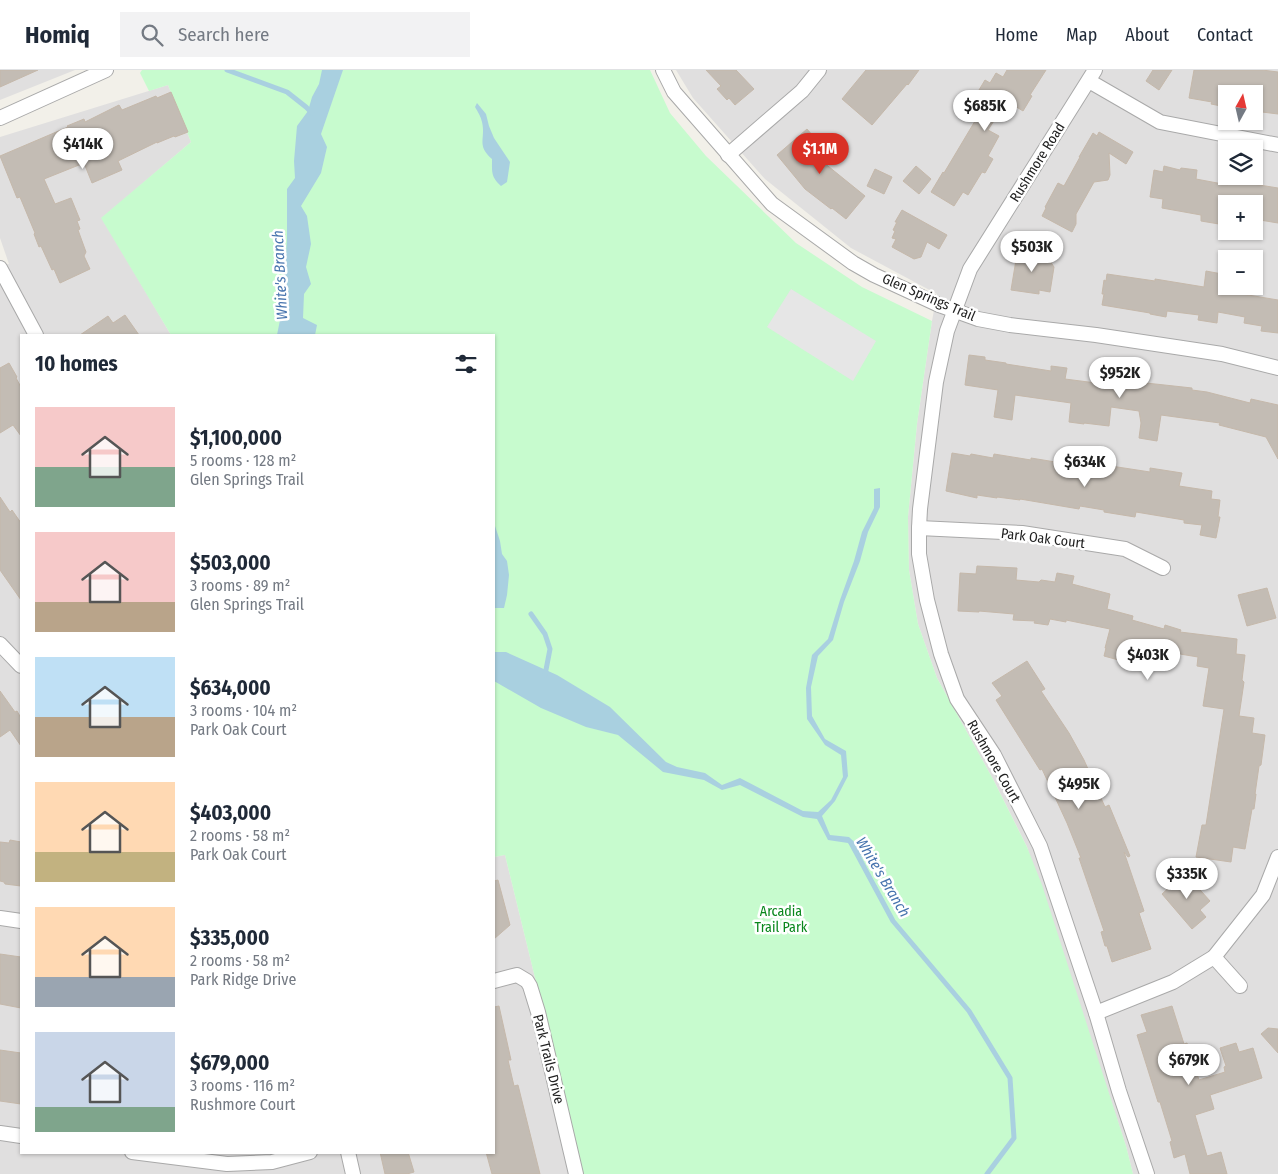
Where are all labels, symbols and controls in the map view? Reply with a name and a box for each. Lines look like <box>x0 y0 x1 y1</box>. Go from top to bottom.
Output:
search box <box>120 12 470 57</box>
text: Homiq <box>25 21 90 49</box>
icon: search <box>138 21 166 49</box>
text: Search here <box>178 23 269 46</box>
text: Home <box>995 24 1038 46</box>
text: Map <box>1066 24 1097 46</box>
text: About <box>1125 24 1169 46</box>
text: Contact <box>1197 24 1253 46</box>
north arrow <box>1218 85 1262 130</box>
map controls <box>1218 85 1263 295</box>
pin: $685K <box>950 90 1020 132</box>
text: $685K <box>964 96 1006 115</box>
street label: Rushmore Road <box>1006 120 1069 205</box>
pin: $414K <box>48 128 118 170</box>
pin: $1.1M <box>785 132 855 175</box>
text: $414K <box>63 134 103 153</box>
text: $1.1M <box>803 139 837 158</box>
button: layers <box>1218 140 1263 185</box>
button: + <box>1218 195 1263 240</box>
water label: White's Branch <box>269 230 291 320</box>
pin: $503K <box>997 230 1067 273</box>
text: $503K <box>1011 237 1053 256</box>
button: − <box>1218 250 1263 295</box>
street label: Glen Springs Trail <box>880 270 978 325</box>
icon: filters <box>452 350 480 378</box>
text: 10 homes <box>35 351 118 377</box>
pin: $952K <box>1085 356 1155 399</box>
text: $952K <box>1100 363 1140 382</box>
text: $1,100,000 <box>190 425 282 451</box>
icon: home <box>75 427 135 487</box>
pin: $634K <box>1050 446 1120 488</box>
text: 5 rooms · 128 m² <box>190 451 296 470</box>
text: $634K <box>1064 452 1106 471</box>
text: Glen Springs Trail <box>190 470 304 489</box>
street label: Park Oak Court <box>1000 525 1086 552</box>
text: $503,000 <box>190 550 271 576</box>
icon: home <box>75 552 135 612</box>
text: 3 rooms · 89 m² <box>190 576 290 595</box>
text: Glen Springs Trail <box>190 595 304 614</box>
pin: $403K <box>1113 638 1183 681</box>
text: $403K <box>1127 645 1169 664</box>
text: $634,000 <box>190 675 271 701</box>
icon: home <box>75 677 135 737</box>
text: 3 rooms · 104 m² <box>190 701 297 720</box>
street label: Rushmore Court <box>963 717 1024 806</box>
text: Park Oak Court <box>190 720 287 739</box>
pin: $495K <box>1044 768 1114 810</box>
text: $495K <box>1058 774 1100 793</box>
text: $403,000 <box>190 800 271 826</box>
icon: home <box>75 802 135 862</box>
text: 2 rooms · 58 m² <box>190 826 290 845</box>
water label: White's Branch <box>852 834 914 920</box>
text: Park Oak Court <box>190 845 287 864</box>
pin: $335K <box>1152 858 1222 900</box>
text: $335K <box>1167 864 1207 883</box>
park label: Arcadia Trail Park <box>755 903 808 936</box>
text: $335,000 <box>190 925 270 951</box>
icon: home <box>75 927 135 987</box>
text: 2 rooms · 58 m² <box>190 951 290 970</box>
text: Park Ridge Drive <box>190 970 296 989</box>
street label: Park Trails Drive <box>529 1013 568 1106</box>
pin: $679K <box>1154 1044 1224 1086</box>
text: $679,000 <box>190 1050 270 1076</box>
text: $679K <box>1169 1050 1209 1069</box>
icon: home <box>75 1052 135 1112</box>
text: 3 rooms · 116 m² <box>190 1076 295 1095</box>
text: Rushmore Court <box>190 1095 295 1114</box>

